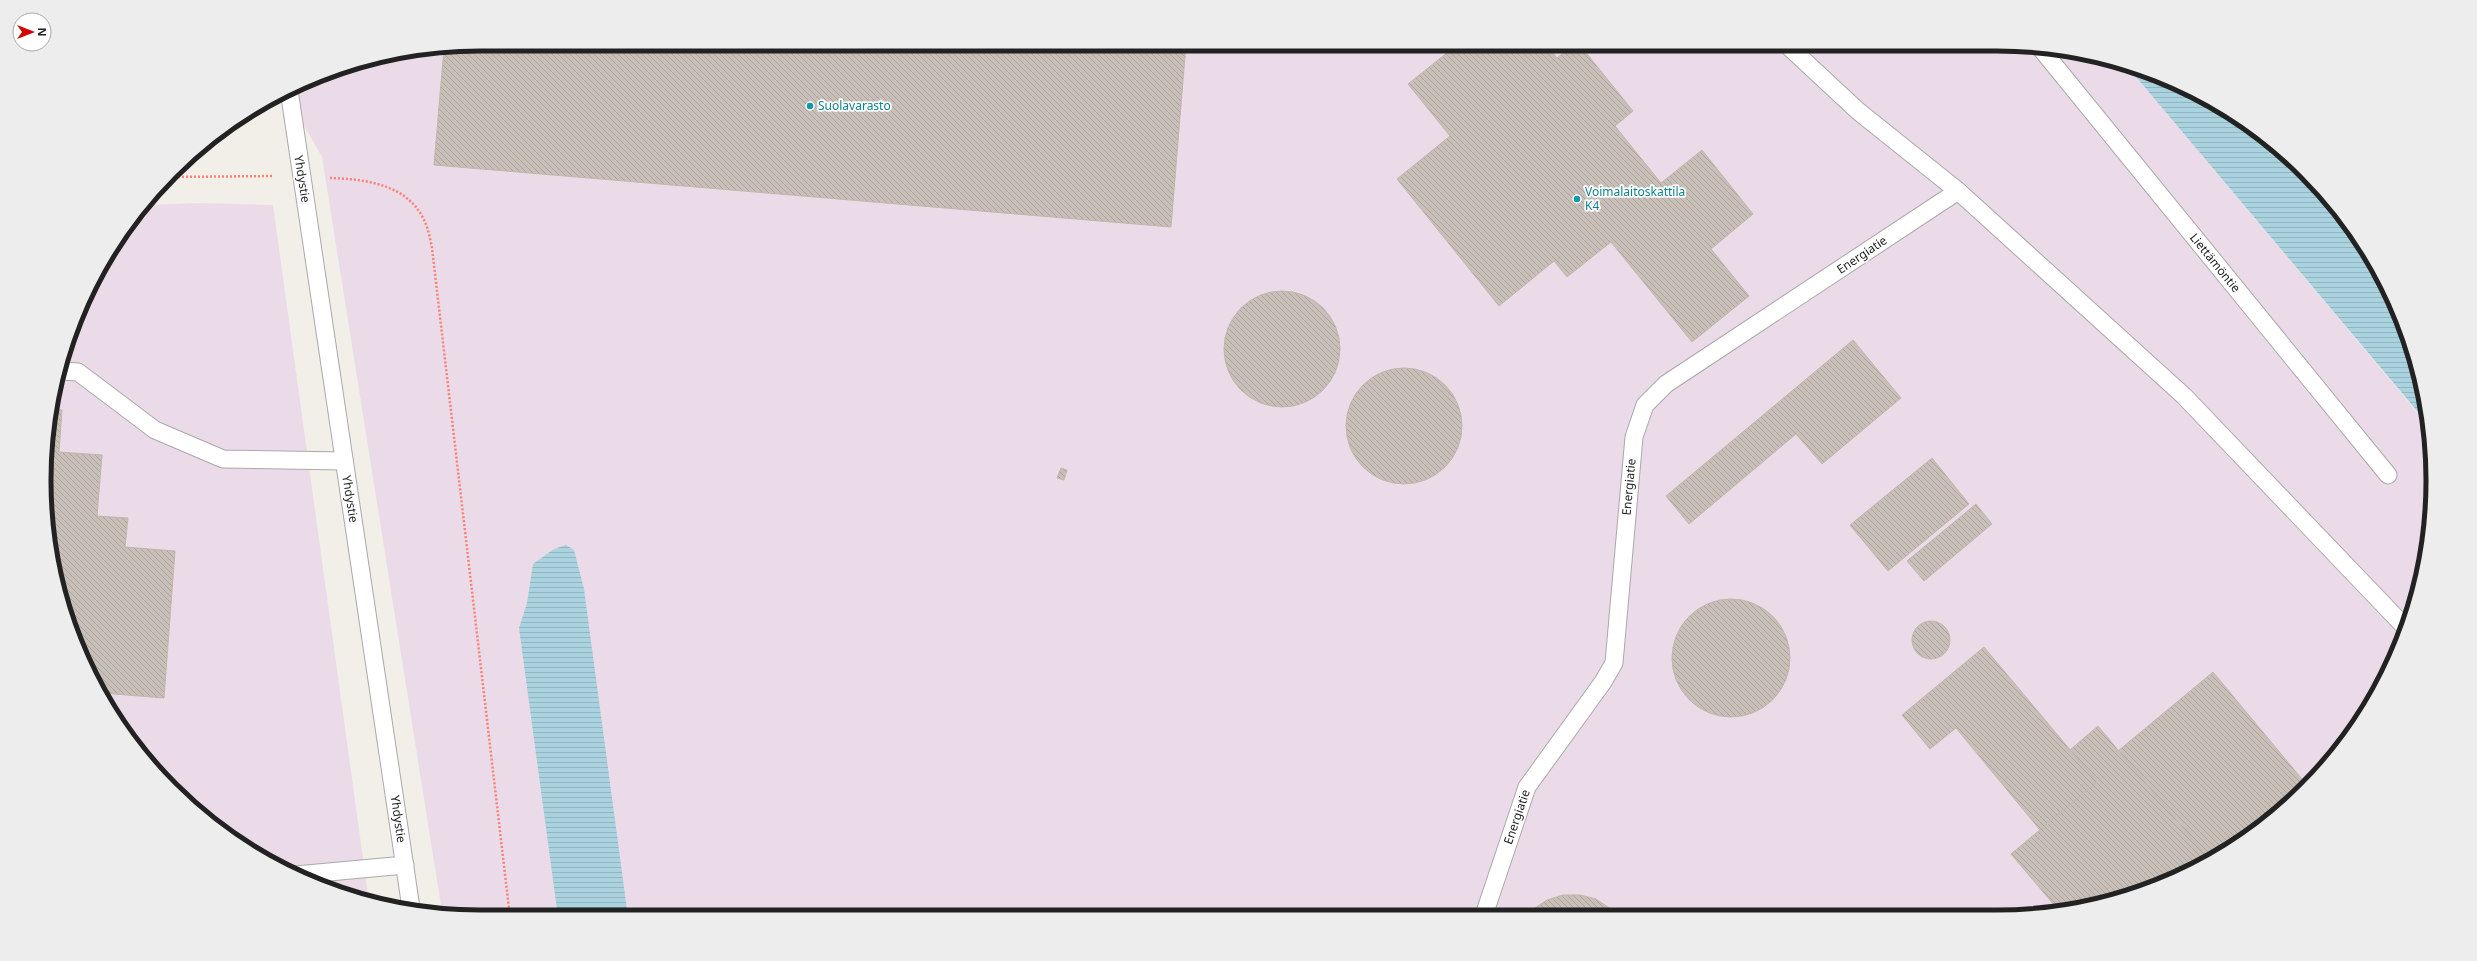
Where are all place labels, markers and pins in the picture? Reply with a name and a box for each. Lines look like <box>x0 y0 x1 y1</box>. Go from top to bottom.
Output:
place label: Suolavarasto <box>818 97 891 114</box>
marker: Suolavarasto <box>805 101 815 111</box>
place label: Voimalaitoskattila K4 <box>1585 183 1685 214</box>
marker: Voimalaitoskattila K4 <box>1572 194 1582 204</box>

